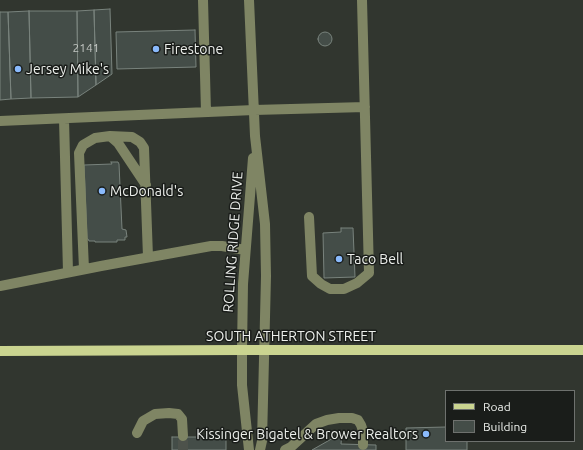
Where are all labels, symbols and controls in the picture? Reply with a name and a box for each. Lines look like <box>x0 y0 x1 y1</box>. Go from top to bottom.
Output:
house number: 2141 <box>72 41 100 55</box>
place label: Firestone <box>164 41 223 57</box>
marker: Firestone <box>151 44 161 54</box>
place label: Jersey Mike's <box>26 61 109 77</box>
marker: Jersey Mike's <box>13 64 23 74</box>
street label: ROLLING RIDGE DRIVE <box>220 171 246 313</box>
place label: McDonald's <box>110 183 183 199</box>
marker: McDonald's <box>97 186 107 196</box>
place label: Taco Bell <box>347 251 403 267</box>
marker: Taco Bell <box>334 254 344 264</box>
street label: SOUTH ATHERTON STREET <box>206 328 376 344</box>
legend <box>445 390 575 442</box>
text: Road <box>483 400 511 413</box>
text: Building <box>483 420 527 433</box>
place label: Kissinger Bigatel & Brower Realtors <box>196 426 418 442</box>
marker: Kissinger Bigatel & Brower Realtors <box>421 429 431 439</box>

